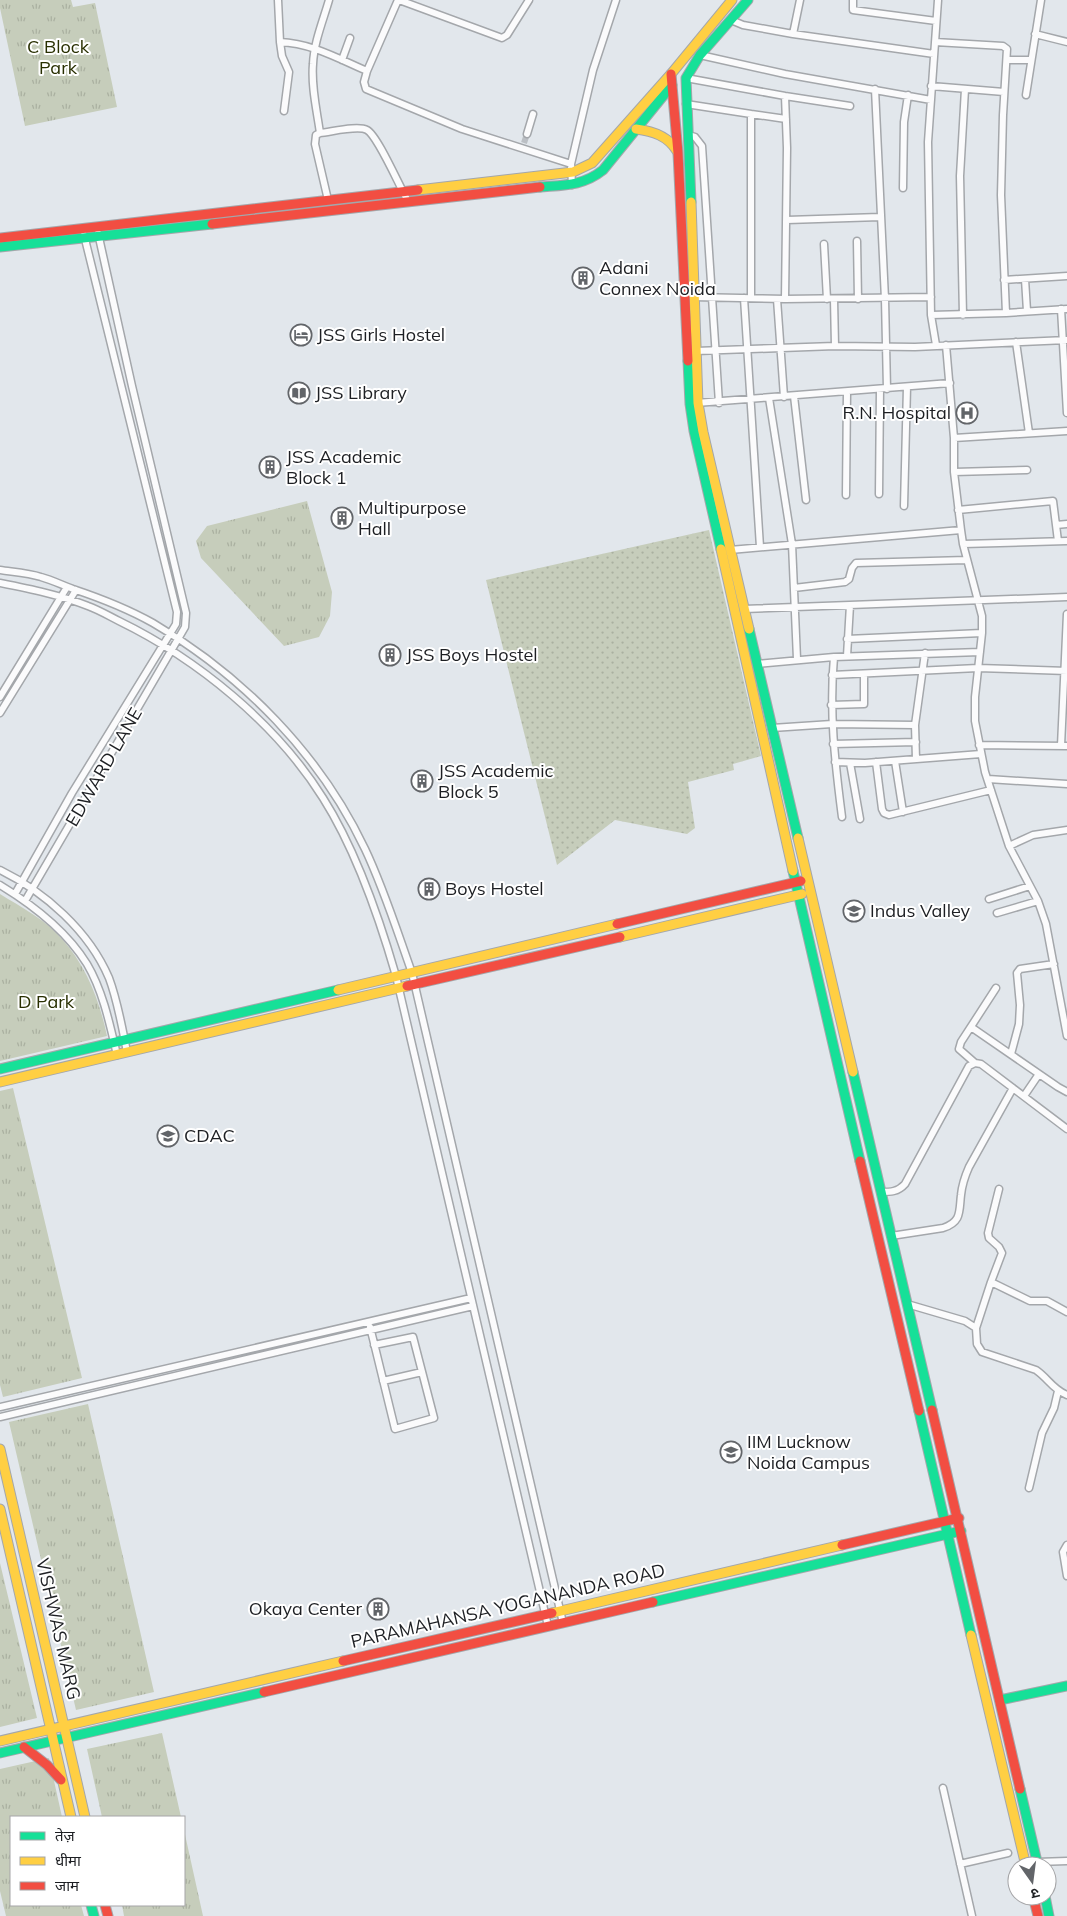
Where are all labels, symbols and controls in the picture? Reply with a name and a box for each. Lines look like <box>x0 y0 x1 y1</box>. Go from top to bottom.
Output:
park label: C Block Park <box>27 35 90 79</box>
place label: Adani Connex Noida <box>599 256 716 300</box>
building icon: Adani Connex Noida <box>571 266 595 290</box>
hotel icon: JSS Girls Hostel <box>289 323 313 347</box>
place label: JSS Girls Hostel <box>317 323 445 346</box>
library icon: JSS Library <box>287 381 311 405</box>
place label: JSS Library <box>315 381 407 404</box>
place label: R.N. Hospital <box>843 401 951 424</box>
hospital icon: R.N. Hospital <box>955 401 979 425</box>
place label: JSS Academic Block 1 <box>286 445 402 489</box>
building icon: JSS Academic Block 1 <box>258 455 282 479</box>
place label: Multipurpose Hall <box>358 496 466 540</box>
building icon: Multipurpose Hall <box>330 506 354 530</box>
building icon: JSS Boys Hostel <box>378 643 402 667</box>
place label: JSS Boys Hostel <box>406 643 538 666</box>
street label: EDWARD LANE <box>60 703 147 830</box>
place label: JSS Academic Block 5 <box>438 759 554 803</box>
building icon: JSS Academic Block 5 <box>410 769 434 793</box>
building icon: Boys Hostel <box>417 877 441 901</box>
place label: Boys Hostel <box>445 877 544 900</box>
school or university icon: Indus Valley <box>842 899 866 923</box>
place label: Indus Valley <box>870 899 971 922</box>
park label: D Park <box>18 990 75 1013</box>
school or university icon: CDAC <box>156 1124 180 1148</box>
place label: CDAC <box>184 1124 235 1147</box>
place label: IIM Lucknow Noida Campus <box>747 1430 870 1474</box>
school or university icon: IIM Lucknow Noida Campus <box>719 1440 743 1464</box>
street label: VISHWAS MARG <box>31 1556 86 1702</box>
street label: PARAMAHANSA YOGANANDA ROAD <box>349 1558 667 1653</box>
place label: Okaya Center <box>249 1597 362 1620</box>
building icon: Okaya Center <box>366 1597 390 1621</box>
legend <box>10 1816 185 1906</box>
text: तेज़ <box>55 1826 76 1845</box>
text: धीमा <box>55 1851 82 1870</box>
north arrow <box>1007 1856 1057 1906</box>
text: जाम <box>55 1876 80 1895</box>
text: उ <box>1028 1884 1041 1904</box>

